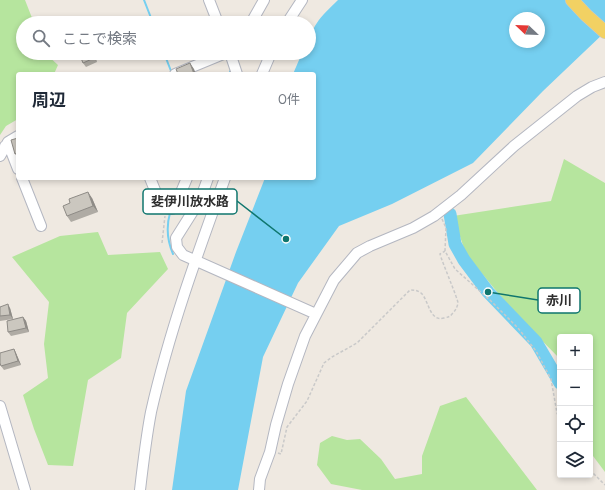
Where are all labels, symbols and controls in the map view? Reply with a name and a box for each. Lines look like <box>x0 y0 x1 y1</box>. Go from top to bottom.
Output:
north arrow <box>509 12 545 48</box>
search box <box>16 16 316 60</box>
icon: search <box>30 27 52 49</box>
text: ここで検索 <box>62 29 137 49</box>
text: 周辺 <box>32 89 66 111</box>
text: 0件 <box>278 91 300 108</box>
callout: 斐伊川放水路 <box>143 189 237 214</box>
text: 斐伊川放水路 <box>151 193 229 210</box>
callout: 赤川 <box>538 288 580 313</box>
text: 赤川 <box>546 292 572 309</box>
map controls <box>557 334 593 478</box>
button: + <box>557 334 593 370</box>
button: − <box>557 370 593 406</box>
button: locate <box>557 406 593 442</box>
button: layers <box>557 442 593 478</box>

